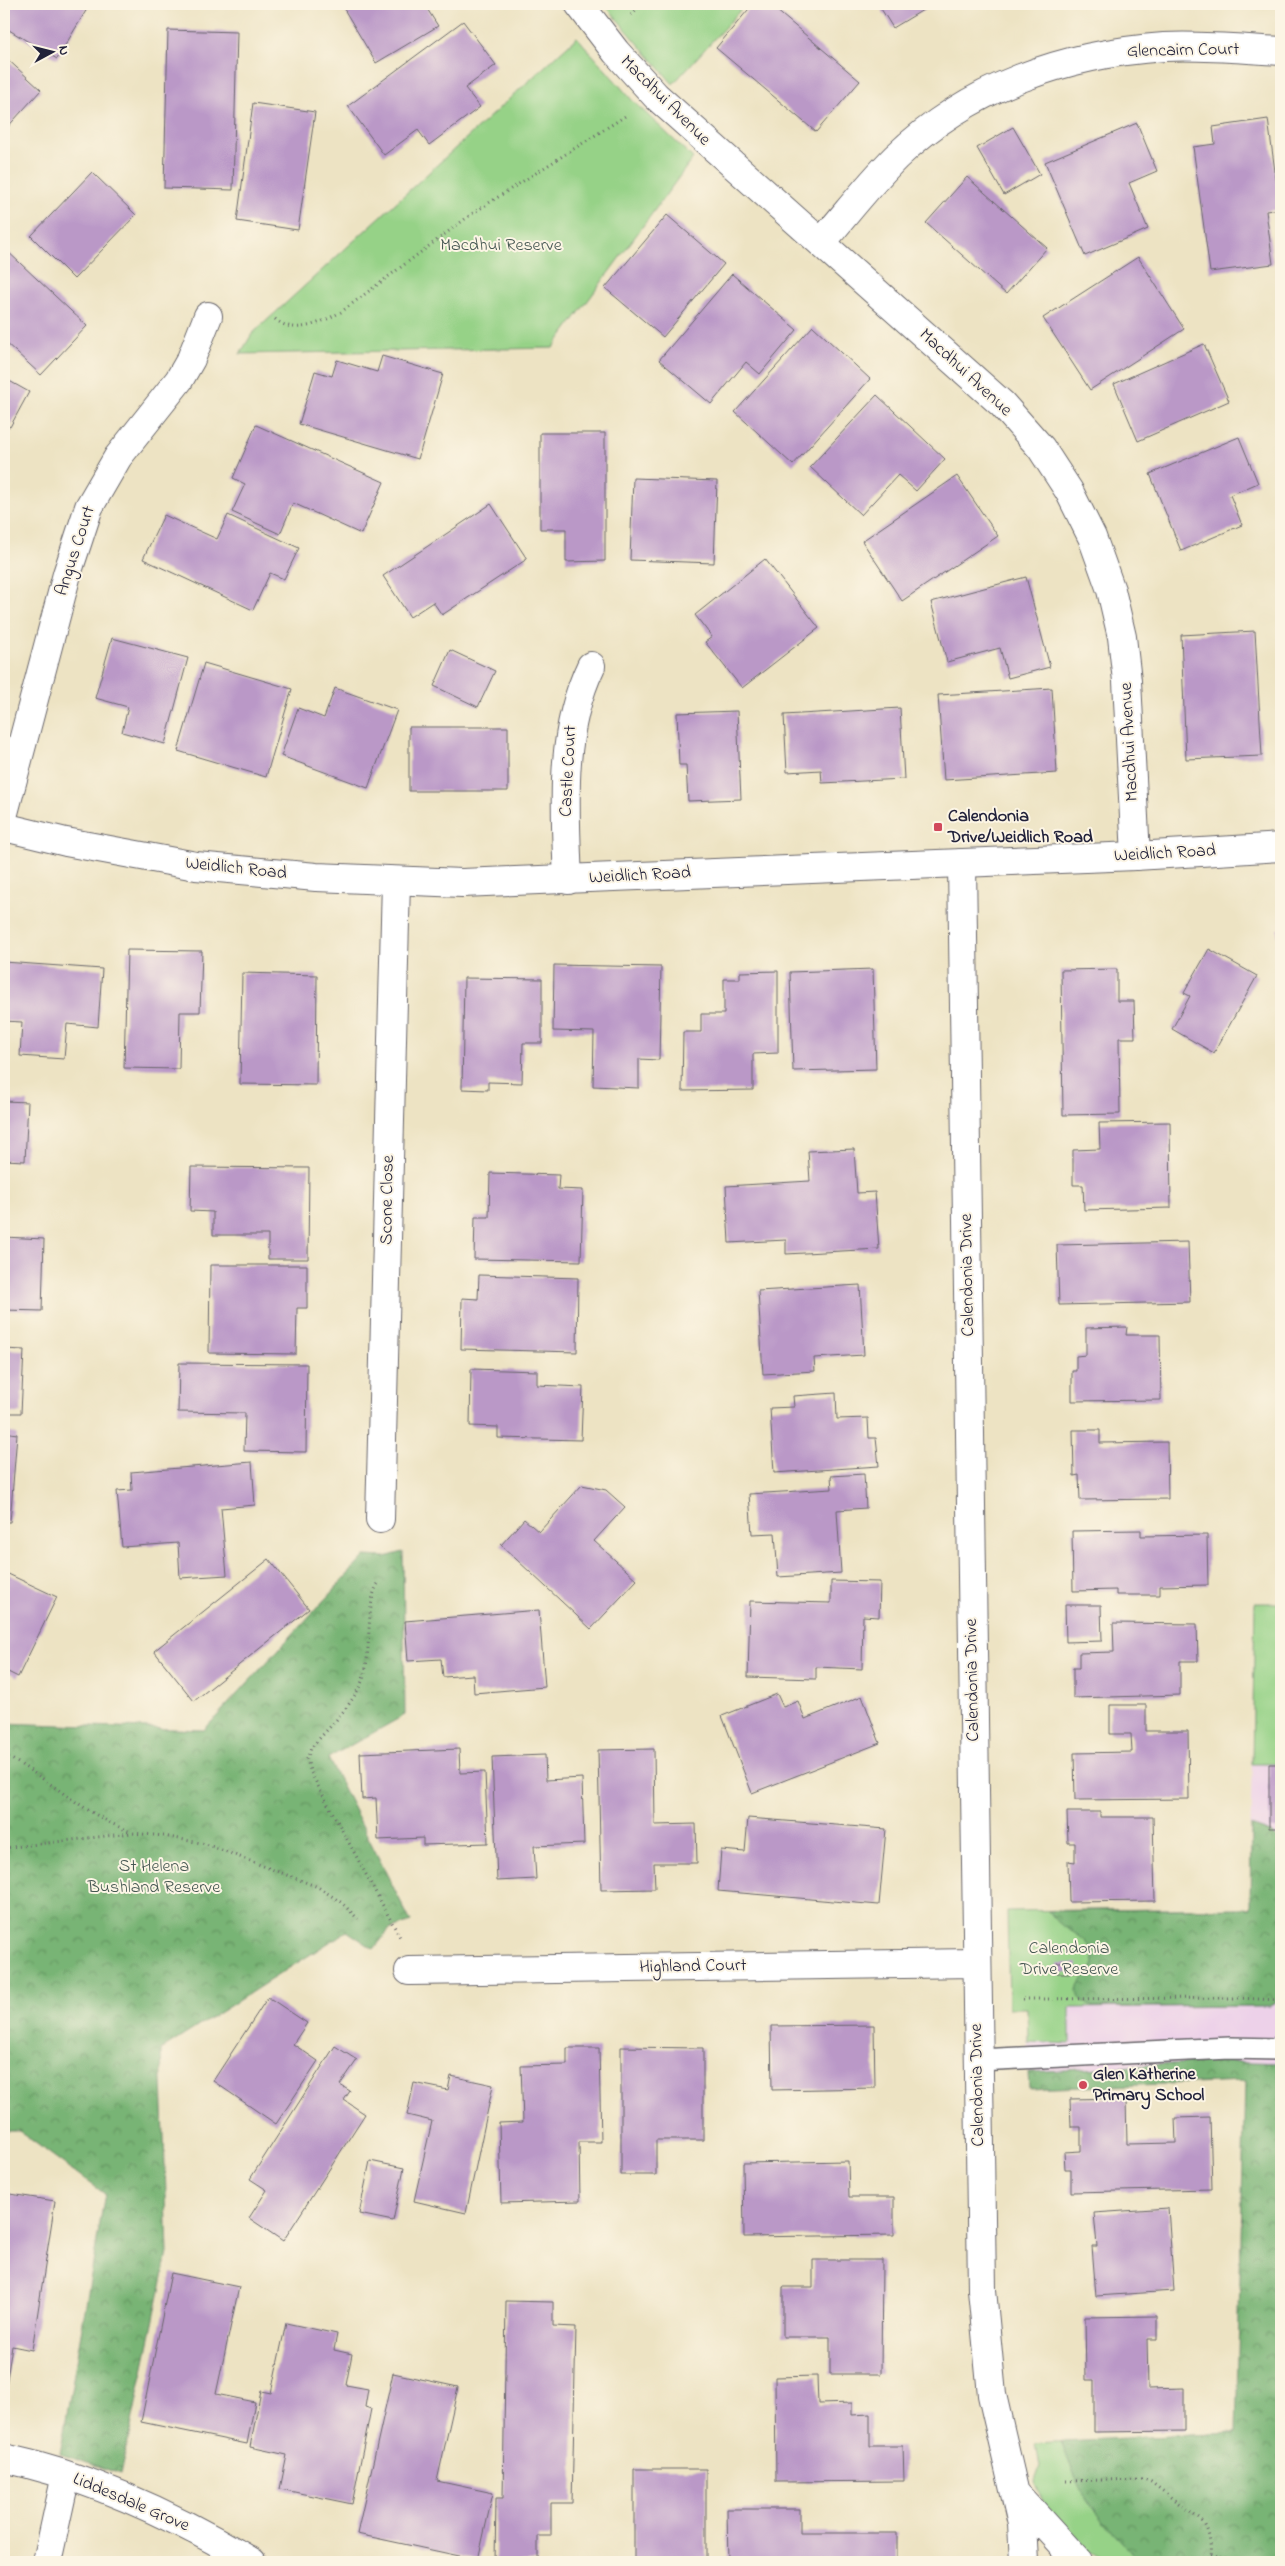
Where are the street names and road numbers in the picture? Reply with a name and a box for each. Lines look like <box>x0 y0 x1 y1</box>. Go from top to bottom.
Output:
street label: Glencairn Court <box>1127 37 1239 65</box>
street label: Macdhui Avenue <box>614 50 717 153</box>
street label: Macdhui Avenue <box>913 323 1018 424</box>
street label: Angus Court <box>49 503 104 600</box>
street label: Macdhui Avenue <box>1114 681 1146 802</box>
street label: Castle Court <box>554 725 584 817</box>
street label: Weidlich Road <box>1113 838 1217 870</box>
street label: Weidlich Road <box>184 851 288 887</box>
street label: Weidlich Road <box>588 860 692 892</box>
street label: Scone Close <box>374 1154 402 1245</box>
street label: Calendonia Drive <box>954 1212 982 1337</box>
street label: Calendonia Drive <box>959 1617 987 1742</box>
street label: Highland Court <box>639 1953 747 1982</box>
street label: Calendonia Drive <box>964 2022 992 2147</box>
street label: Liddesdale Grove <box>69 2467 194 2540</box>

